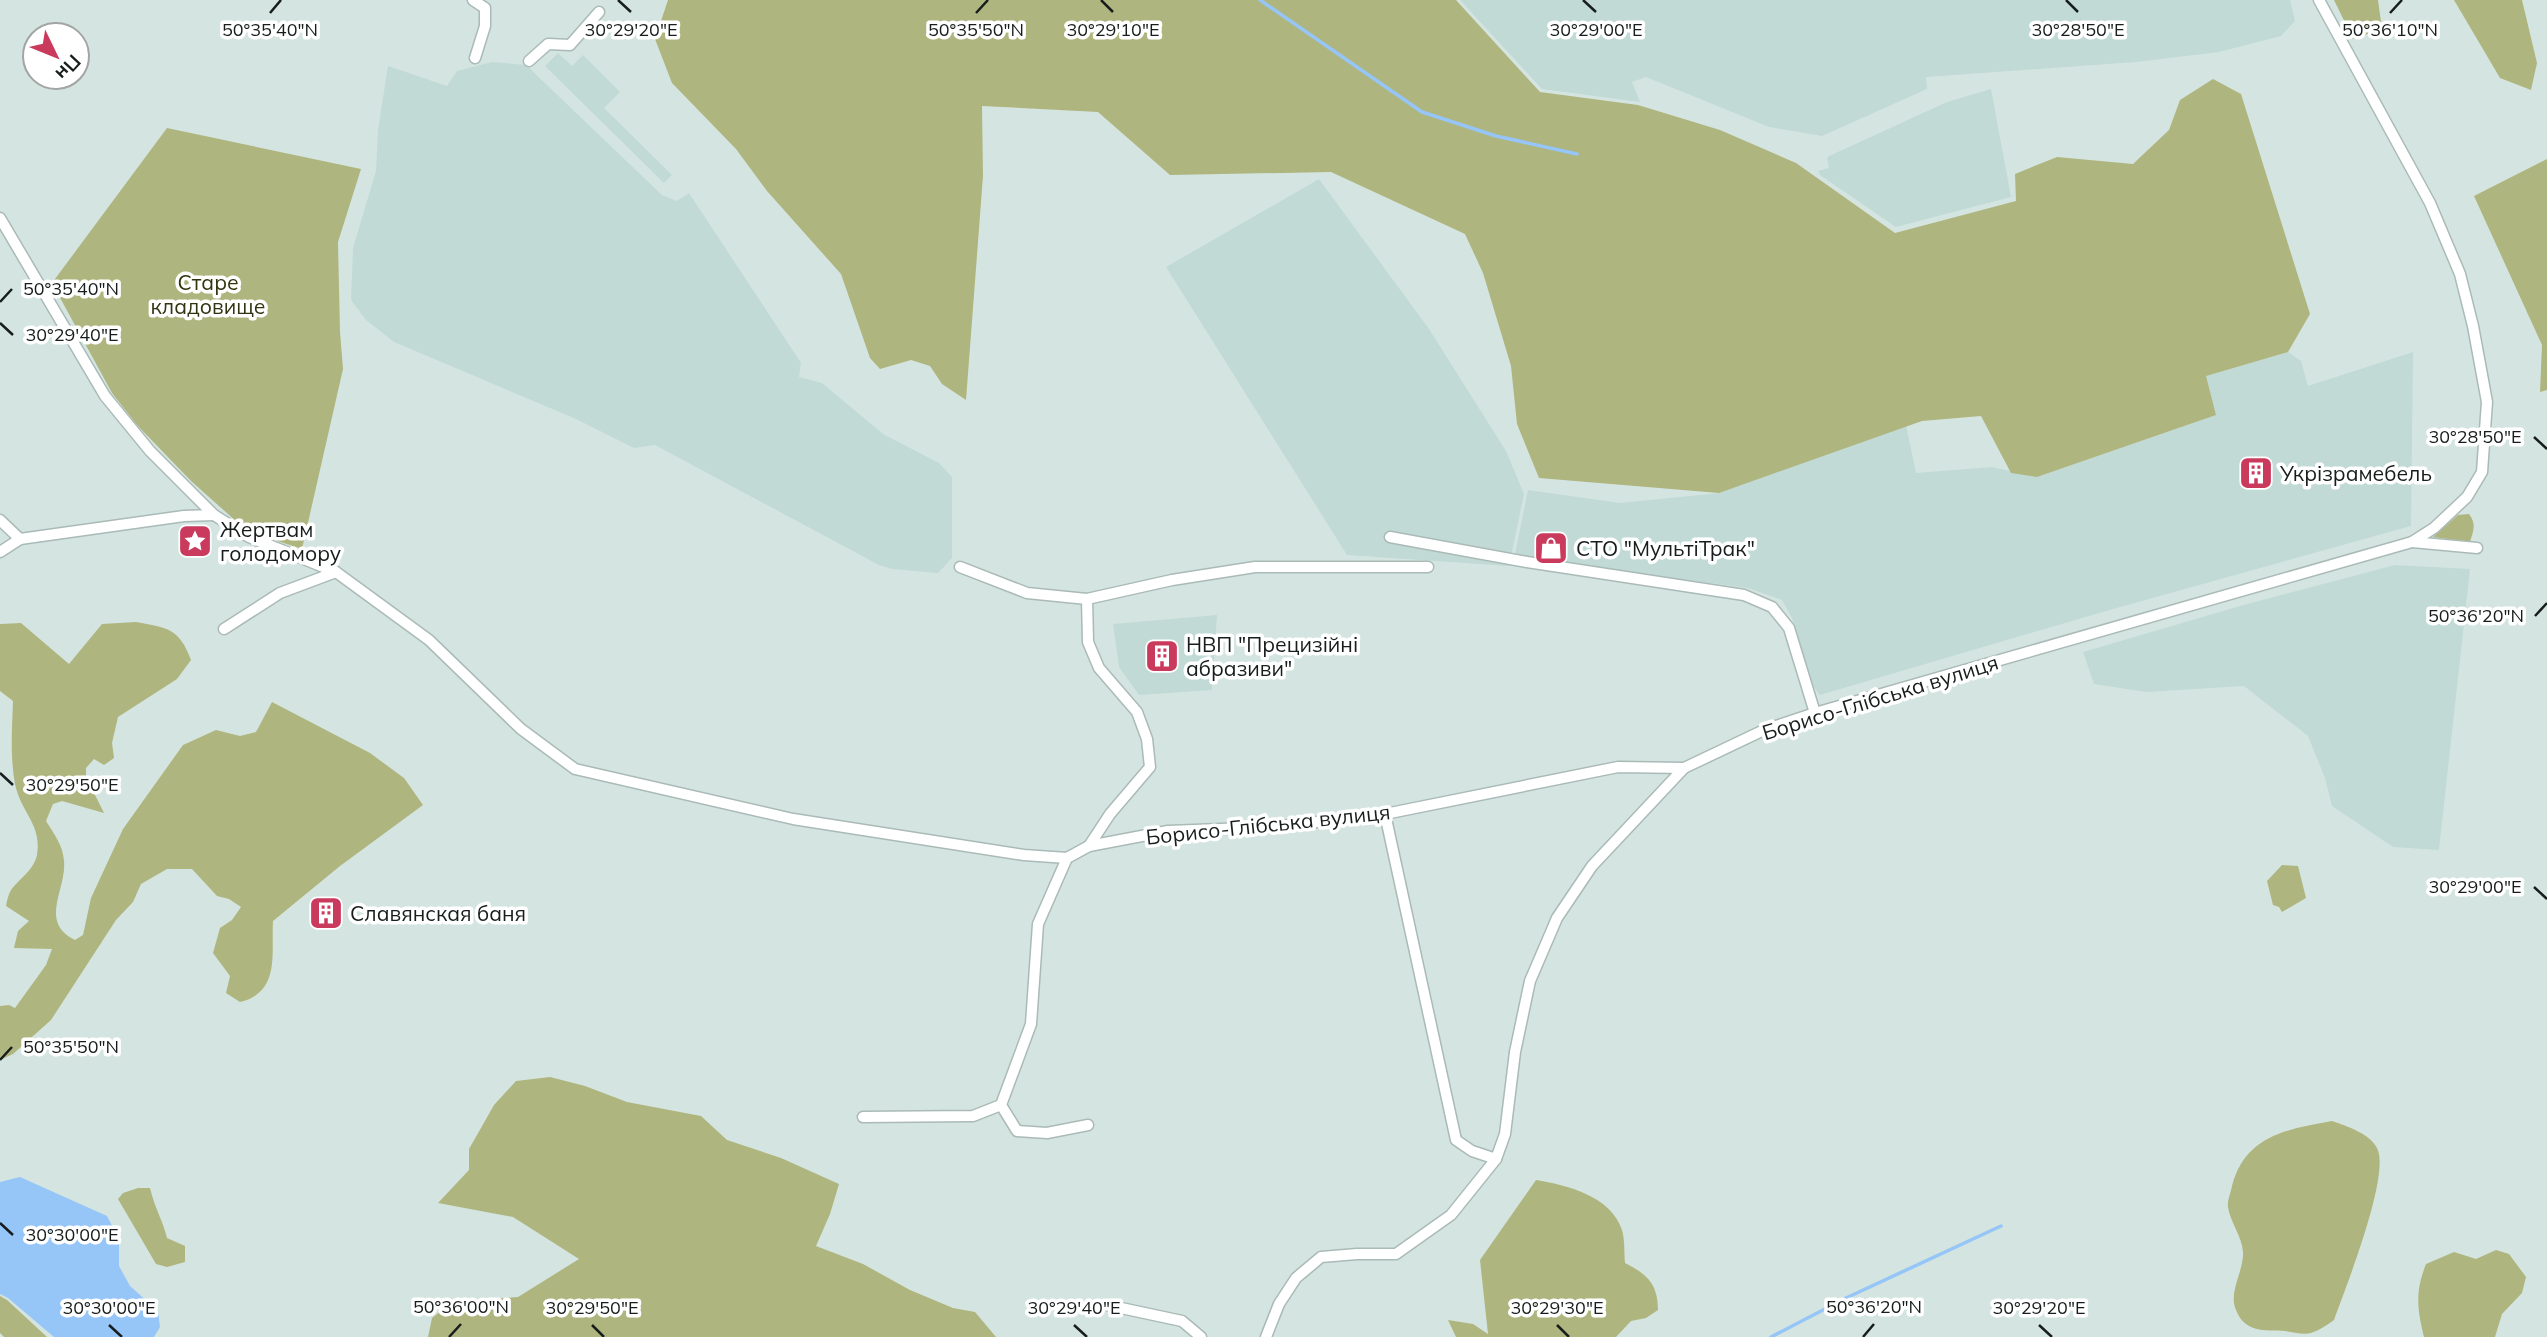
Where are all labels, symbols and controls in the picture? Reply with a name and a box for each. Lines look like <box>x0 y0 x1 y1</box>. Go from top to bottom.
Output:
text: 50°35'40"N <box>222 18 318 41</box>
text: 30°29'20"E <box>584 18 678 41</box>
text: 50°35'50"N <box>928 18 1024 41</box>
text: 30°29'10"E <box>1066 18 1160 41</box>
text: 30°29'00"E <box>1549 18 1643 41</box>
text: 30°28'50"E <box>2031 18 2125 41</box>
text: 50°36'10"N <box>2342 18 2438 41</box>
north arrow <box>21 21 91 91</box>
text: Пн <box>51 50 86 85</box>
park label: Старе кладовище <box>151 269 265 319</box>
text: 50°35'40"N <box>23 277 119 300</box>
text: 30°29'40"E <box>25 323 119 346</box>
text: 30°28'50"E <box>2428 425 2522 448</box>
building icon: Укрізрамебель <box>2237 454 2275 492</box>
place label: Укрізрамебель <box>2279 460 2432 486</box>
place label: Жертвам голодомору <box>220 516 341 566</box>
place icon: Жертвам голодомору <box>176 522 214 560</box>
shop icon: СТО "МультіТрак" <box>1532 529 1570 567</box>
place label: СТО "МультіТрак" <box>1576 535 1755 561</box>
text: 50°36'20"N <box>2428 604 2524 627</box>
place label: НВП "Прецизійні абразиви" <box>1186 631 1358 681</box>
building icon: НВП "Прецизійні абразиви" <box>1143 637 1181 675</box>
street label: Борисо-Глібська вулиця <box>1759 649 2001 745</box>
text: 30°29'50"E <box>25 773 119 796</box>
street label: Борисо-Глібська вулиця <box>1145 798 1391 850</box>
text: 30°29'00"E <box>2428 875 2522 898</box>
building icon: Славянская баня <box>307 894 345 932</box>
place label: Славянская баня <box>350 900 526 926</box>
text: 50°35'50"N <box>23 1035 119 1058</box>
text: 30°30'00"E <box>25 1223 119 1246</box>
text: 50°36'00"N <box>413 1295 509 1318</box>
text: 50°36'20"N <box>1826 1295 1922 1318</box>
text: 30°30'00"E <box>62 1296 156 1319</box>
text: 30°29'50"E <box>545 1296 639 1319</box>
text: 30°29'40"E <box>1027 1296 1121 1319</box>
text: 30°29'30"E <box>1510 1296 1604 1319</box>
text: 30°29'20"E <box>1992 1296 2086 1319</box>

